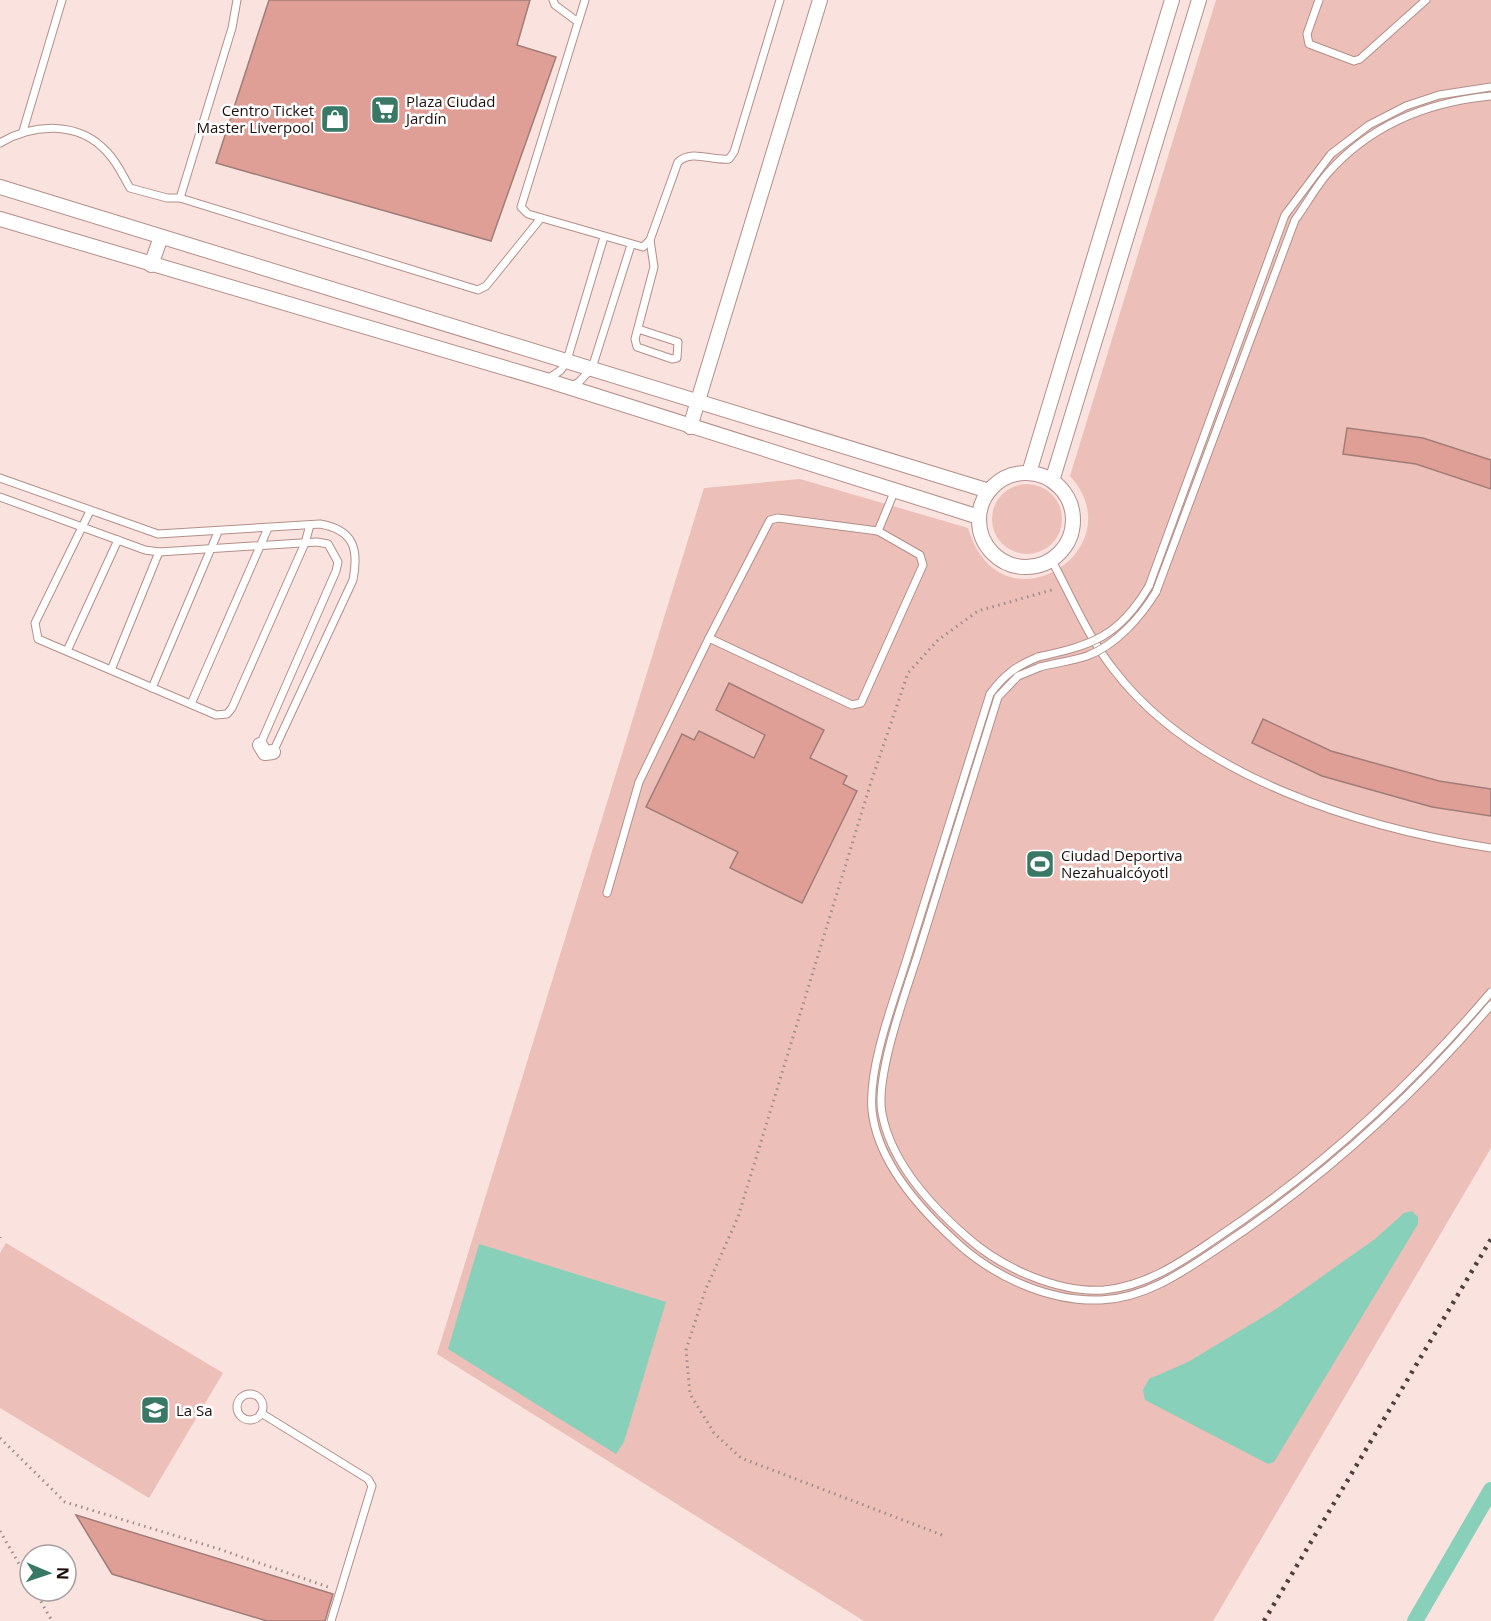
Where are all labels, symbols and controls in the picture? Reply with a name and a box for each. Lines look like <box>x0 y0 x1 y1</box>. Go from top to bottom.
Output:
place label: Plaza Ciudad Jardín <box>404 91 496 128</box>
supermarket icon: Plaza Ciudad Jardín <box>369 94 401 126</box>
place label: Centro Ticket Master Liverpool <box>197 100 314 137</box>
shop icon: Centro Ticket Master Liverpool <box>319 103 351 135</box>
place label: Ciudad Deportiva Nezahualcóyotl <box>1061 845 1183 882</box>
sports icon: Ciudad Deportiva Nezahualcóyotl <box>1024 848 1056 880</box>
school or university icon: La Sa <box>139 1394 171 1426</box>
place label: La Sa <box>176 1400 213 1420</box>
north arrow <box>18 1543 78 1603</box>
text: N <box>52 1567 74 1580</box>

